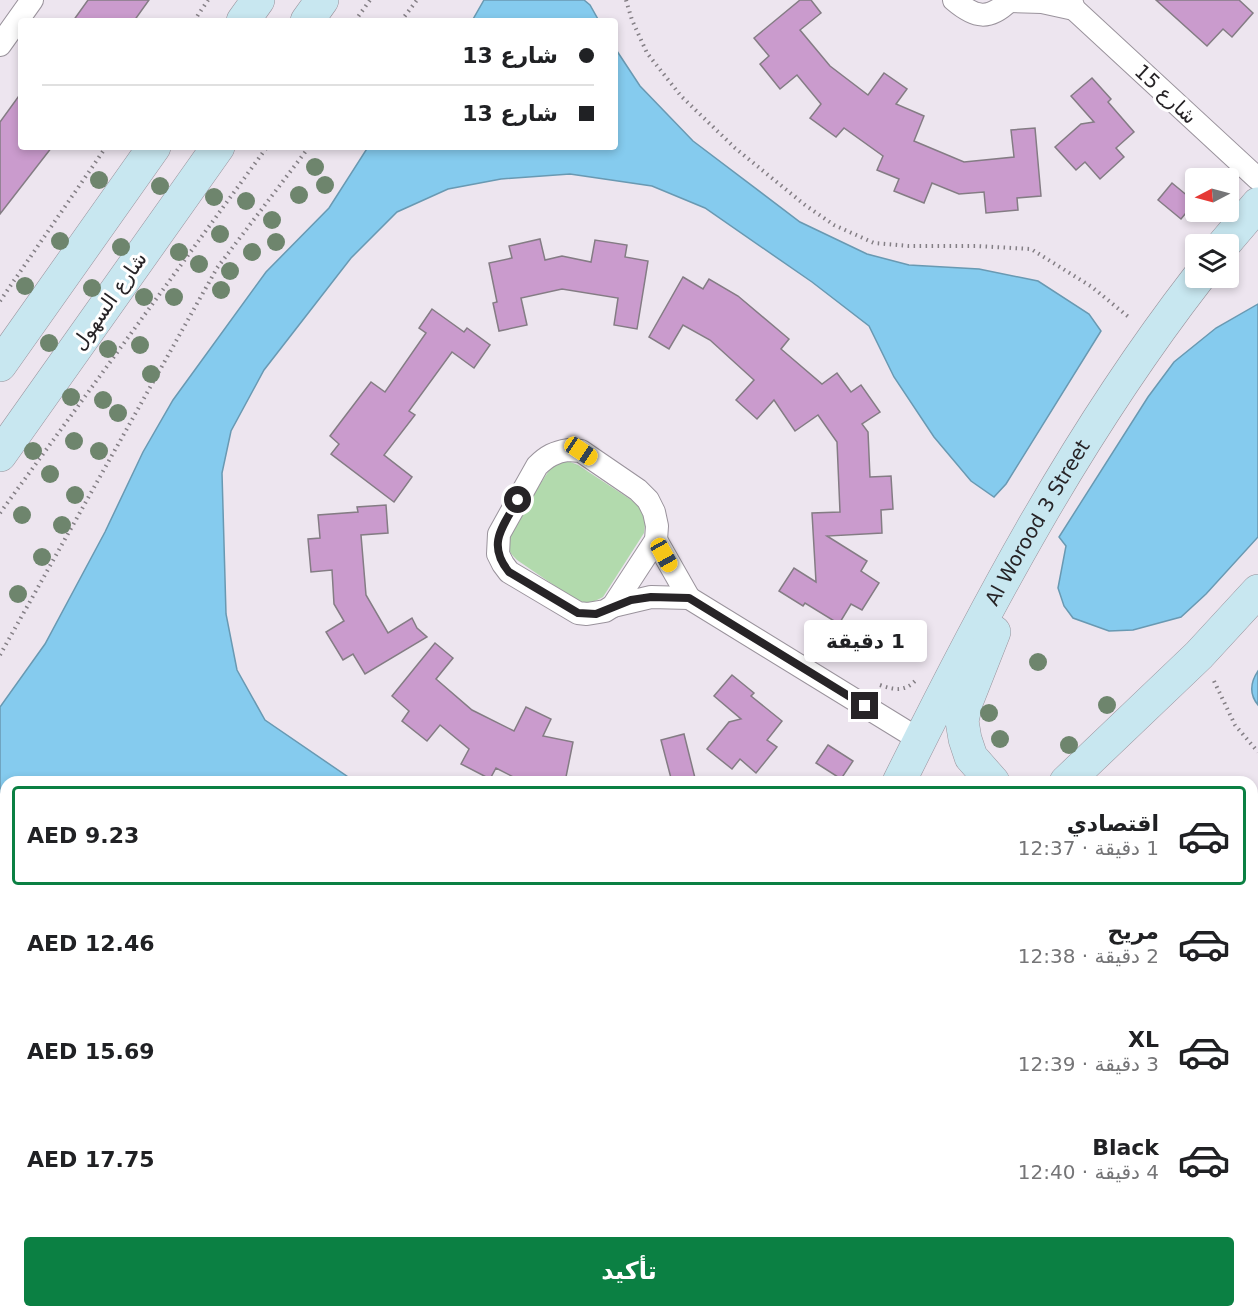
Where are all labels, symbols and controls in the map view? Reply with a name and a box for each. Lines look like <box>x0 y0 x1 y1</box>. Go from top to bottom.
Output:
text: شارع 13 <box>462 43 558 68</box>
street label: شارع 15 <box>1130 59 1202 129</box>
text: شارع 13 <box>462 101 558 126</box>
north arrow <box>1185 168 1239 222</box>
map controls <box>1185 168 1239 288</box>
button: layers <box>1185 234 1239 288</box>
street label: شارع السهول <box>66 247 152 355</box>
car <box>561 433 601 469</box>
street label: Al Worood 3 Street <box>980 435 1095 610</box>
route start <box>504 486 531 513</box>
car <box>647 535 681 575</box>
callout: 1 دقيقة <box>804 619 926 661</box>
text: 1 دقيقة <box>826 629 905 653</box>
route end <box>851 692 878 719</box>
icon: car <box>1177 809 1231 863</box>
text: اقتصادي <box>1067 811 1159 836</box>
text: AED 9.23 <box>27 823 139 848</box>
text: 1 دقيقة · 12:37 <box>1018 836 1159 860</box>
icon: car <box>1177 917 1231 971</box>
text: مريح <box>1108 919 1159 944</box>
text: AED 12.46 <box>27 931 155 956</box>
text: 2 دقيقة · 12:38 <box>1018 944 1159 968</box>
icon: car <box>1177 1025 1231 1079</box>
text: XL <box>1128 1027 1159 1052</box>
text: AED 15.69 <box>27 1039 155 1064</box>
text: 3 دقيقة · 12:39 <box>1018 1052 1159 1076</box>
icon: car <box>1177 1133 1231 1187</box>
text: Black <box>1092 1135 1159 1160</box>
text: AED 17.75 <box>27 1147 155 1172</box>
text: 4 دقيقة · 12:40 <box>1018 1160 1159 1184</box>
button: تأكيد <box>24 1237 1234 1306</box>

